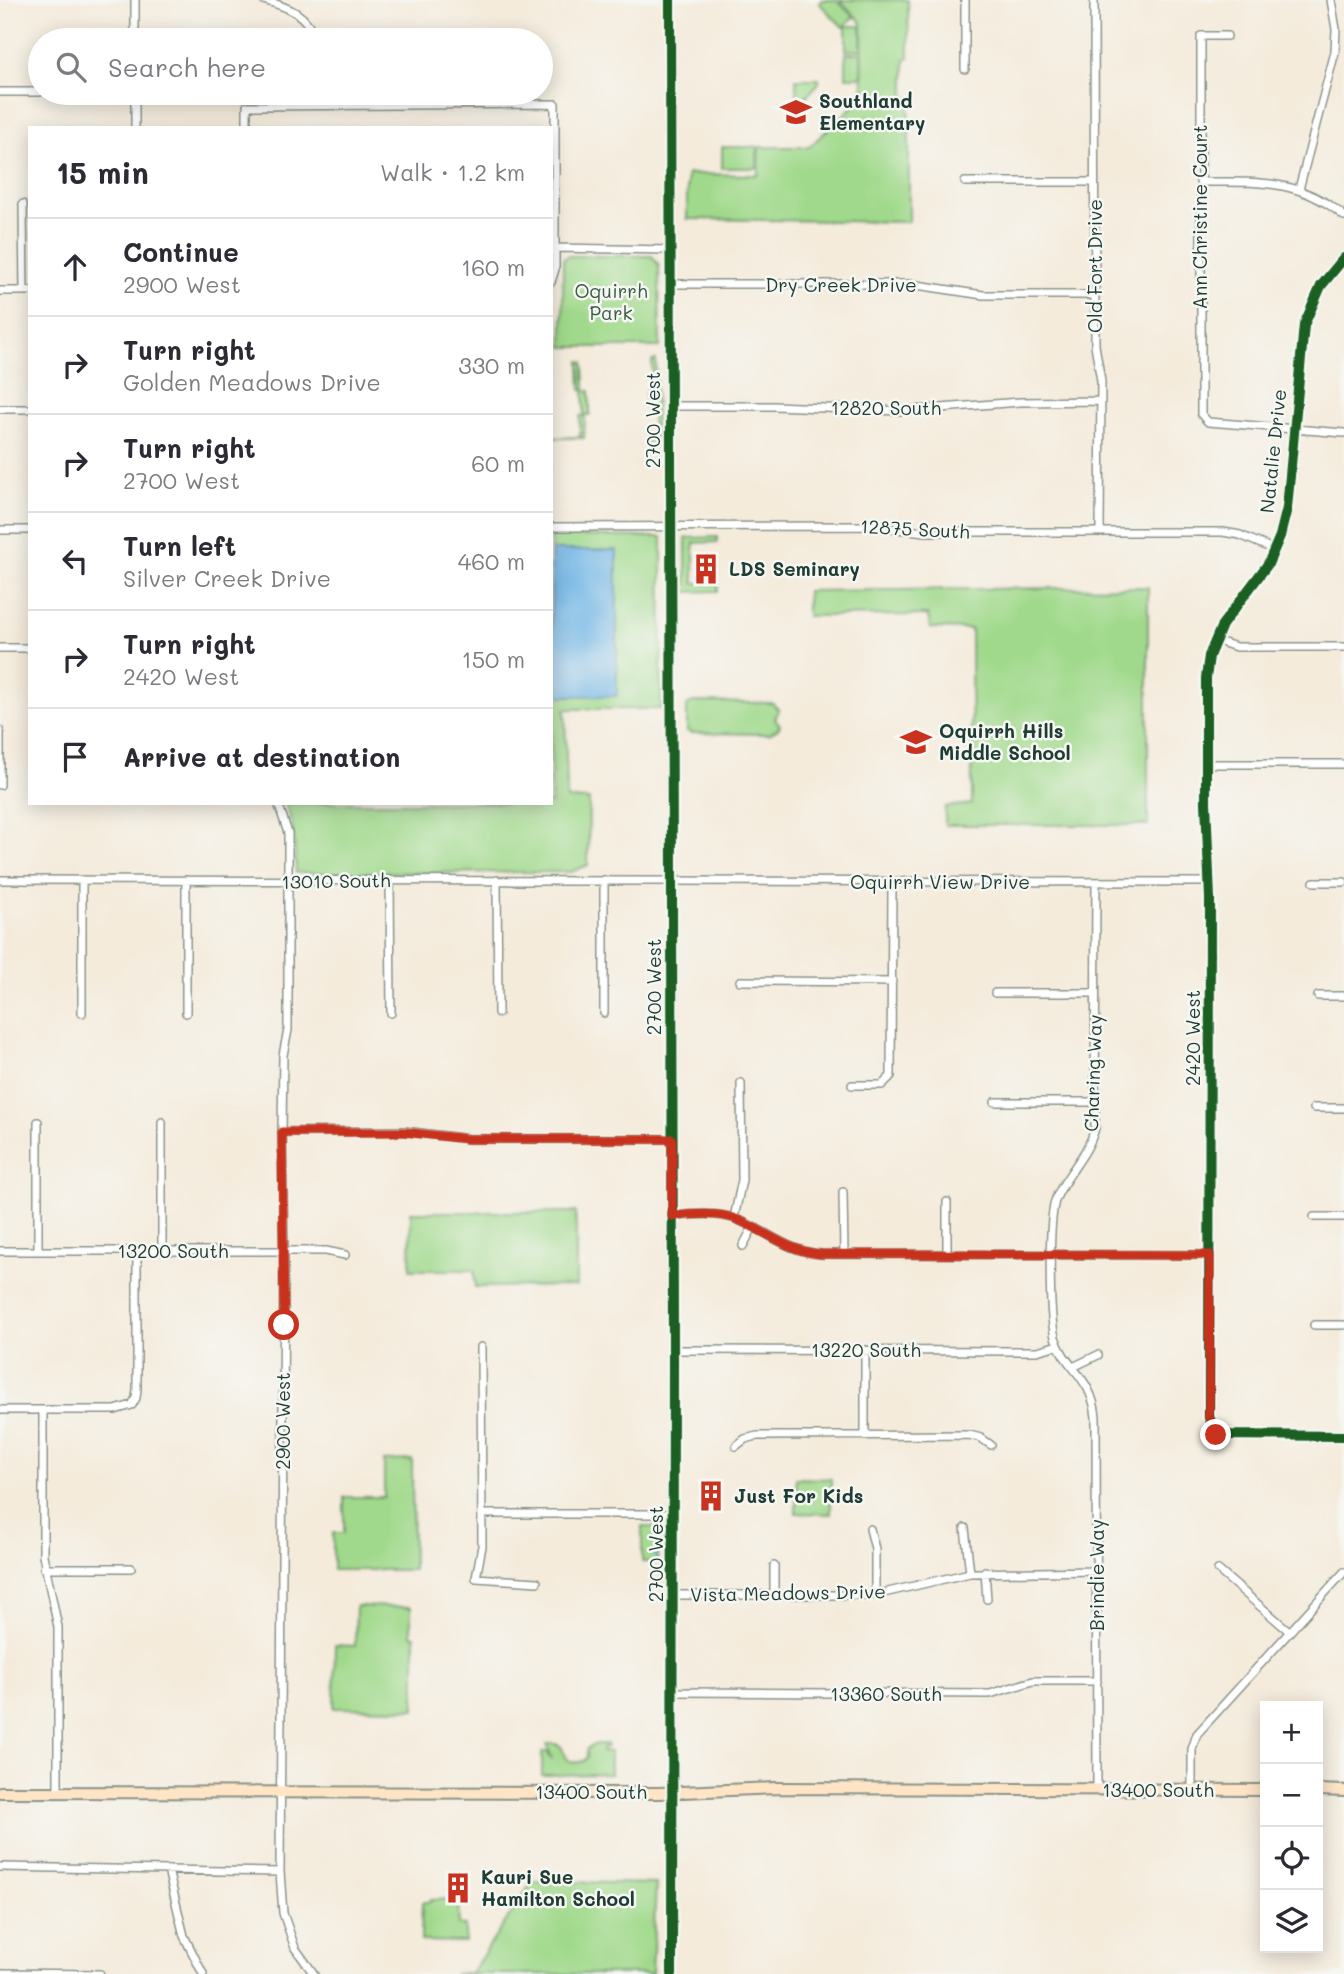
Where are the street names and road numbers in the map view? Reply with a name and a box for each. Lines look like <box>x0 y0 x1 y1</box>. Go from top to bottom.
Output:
street label: Ann Christine Court <box>1187 125 1212 309</box>
street label: Old Fort Drive <box>1082 199 1107 333</box>
street label: Dry Creek Drive <box>765 272 917 297</box>
street label: 2700 West <box>640 372 665 468</box>
street label: Natalie Drive <box>1254 388 1291 514</box>
street label: 12820 South <box>831 395 941 420</box>
street label: 12875 South <box>860 513 970 544</box>
street label: 13010 South <box>281 867 391 894</box>
street label: Oquirrh View Drive <box>850 869 1030 894</box>
street label: 2700 West <box>641 939 666 1035</box>
street label: 2420 West <box>1180 990 1205 1086</box>
street label: Charing Way <box>1078 1014 1107 1132</box>
street label: 13200 South <box>117 1238 229 1263</box>
street label: 13220 South <box>811 1337 921 1362</box>
street label: 2900 West <box>270 1372 295 1470</box>
street label: 2700 West <box>643 1506 668 1602</box>
street label: Brindie Way <box>1084 1519 1109 1631</box>
street label: Vista Meadows Drive <box>690 1578 886 1607</box>
street label: 13360 South <box>830 1681 942 1706</box>
street label: 13400 South <box>1102 1777 1214 1802</box>
street label: 13400 South <box>535 1779 647 1804</box>

